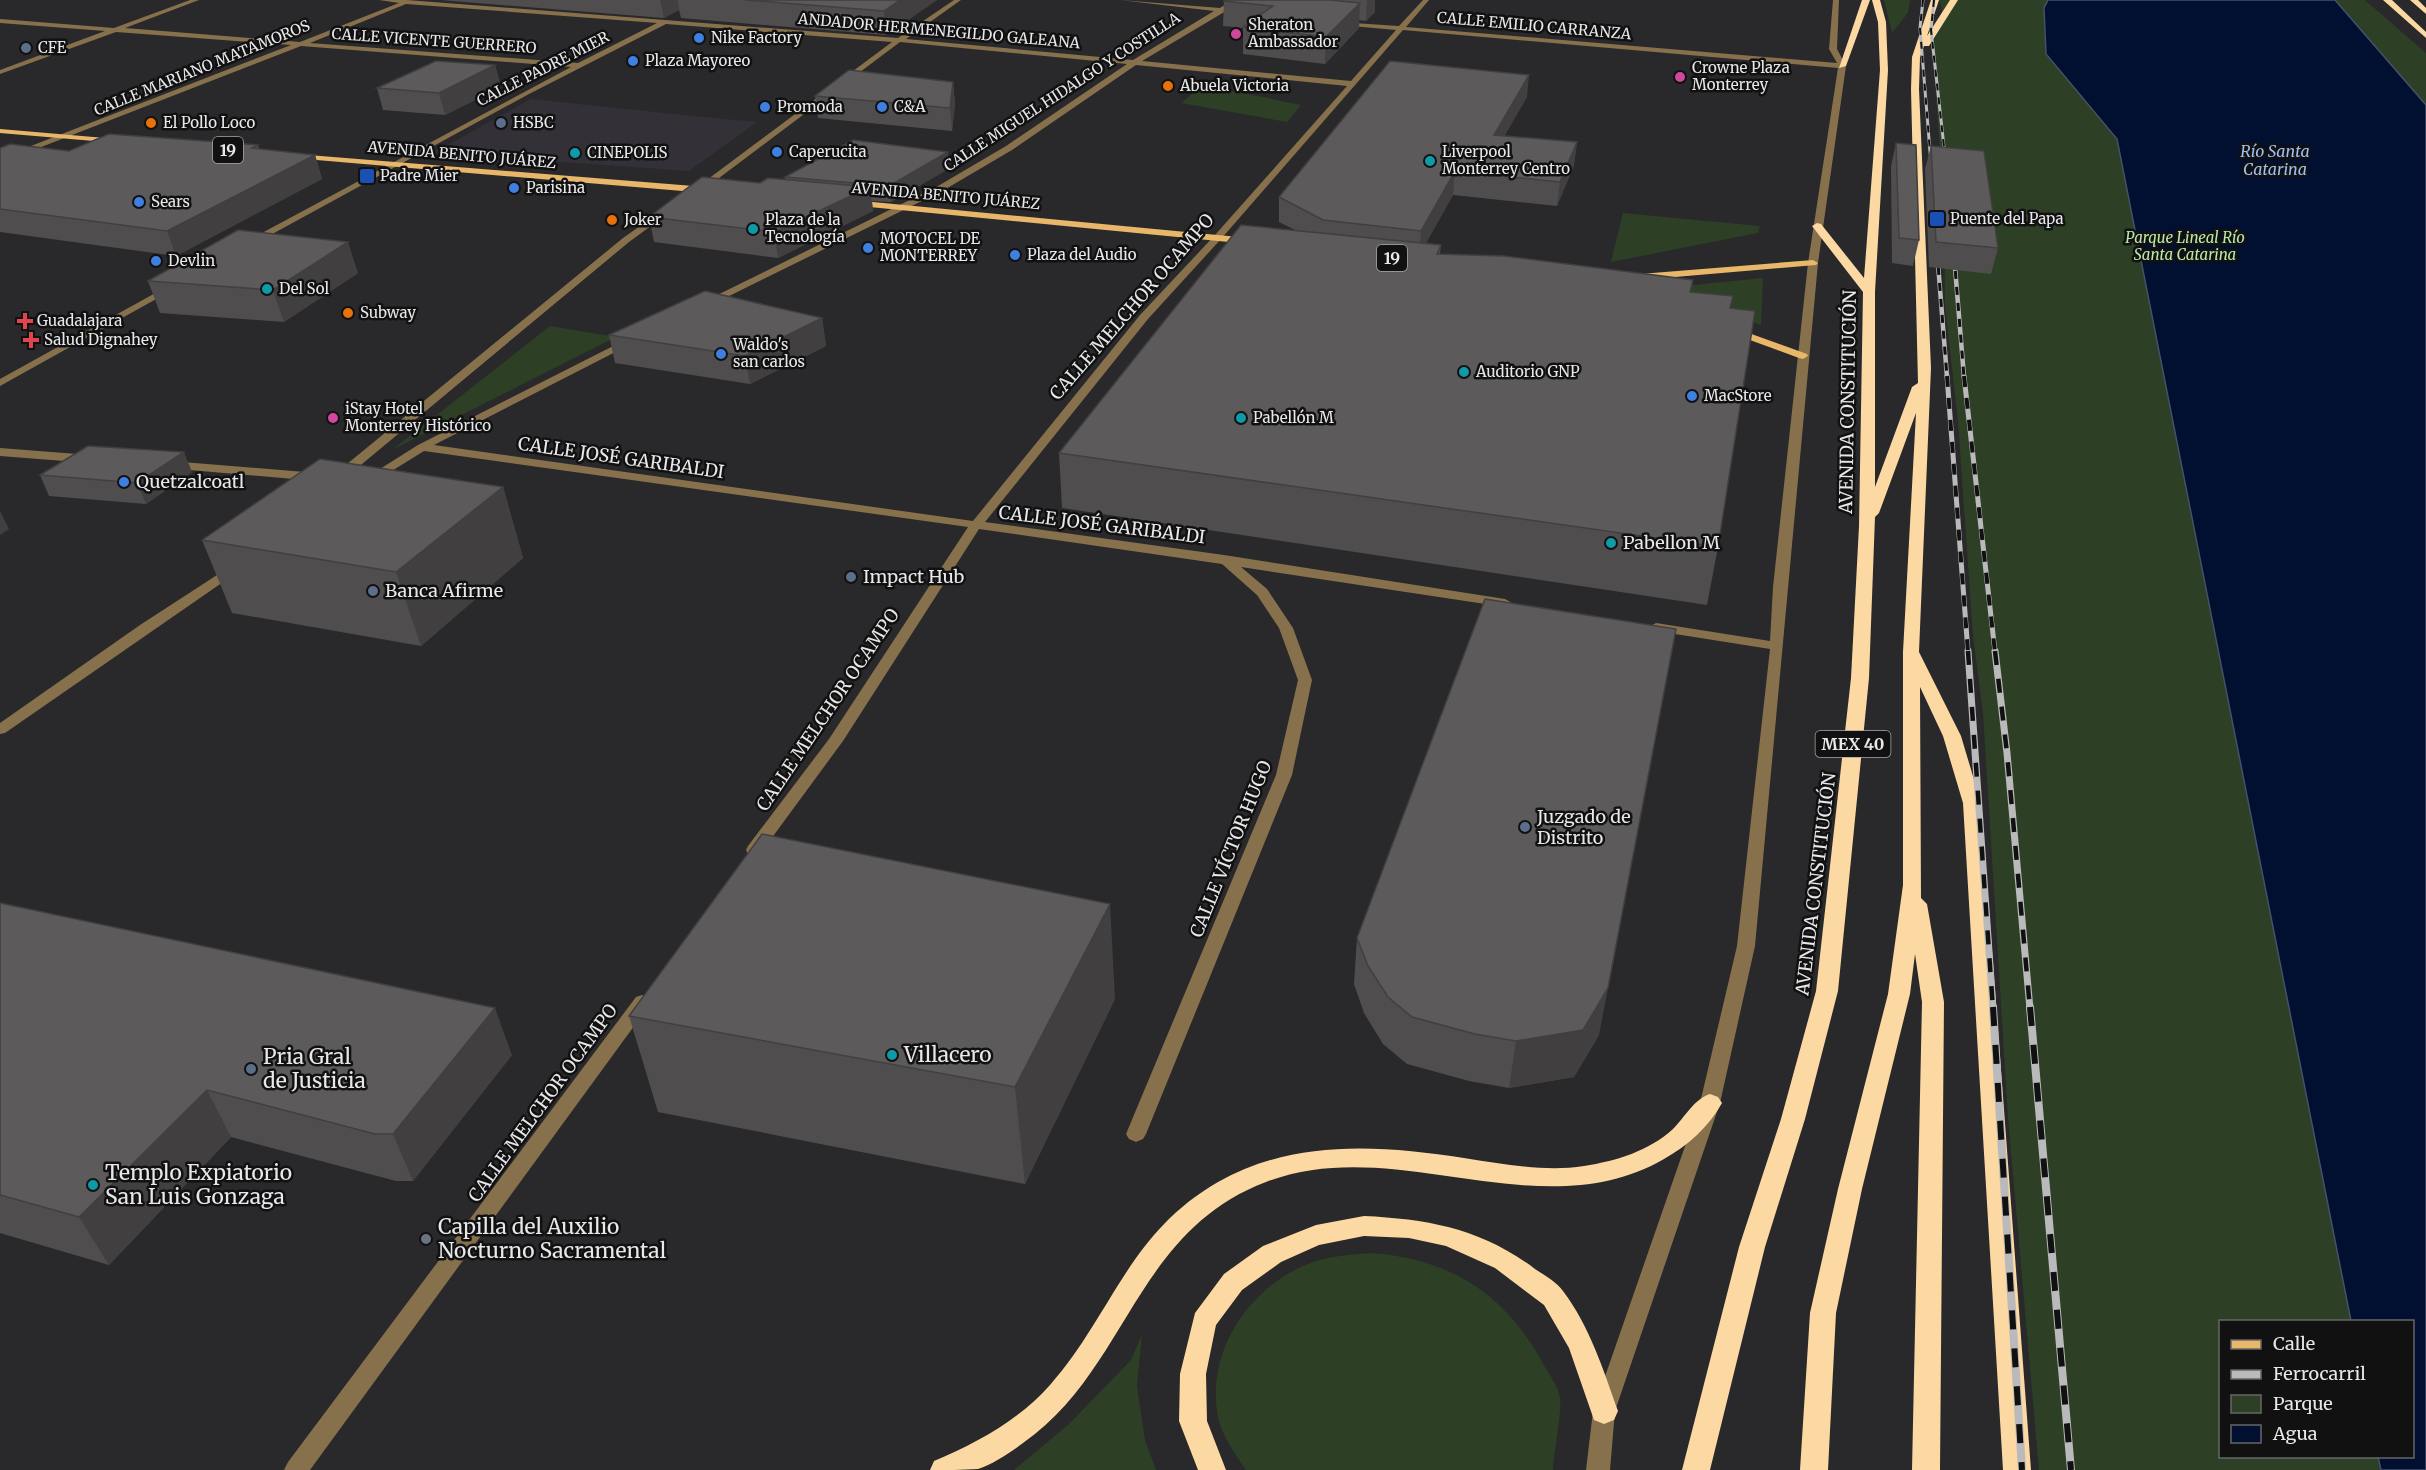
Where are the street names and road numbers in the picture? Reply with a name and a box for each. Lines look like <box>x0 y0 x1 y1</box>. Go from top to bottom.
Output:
street label: CALLE MIGUEL HIDALGO Y COSTILLA <box>940 8 1184 175</box>
street label: CALLE EMILIO CARRANZA <box>1436 8 1632 44</box>
street label: ANDADOR HERMENEGILDO GALEANA <box>796 9 1081 52</box>
street label: CALLE MARIANO MATAMOROS <box>91 15 313 120</box>
street label: CALLE VICENTE GUERRERO <box>331 24 537 57</box>
street label: CALLE PADRE MIER <box>473 27 613 110</box>
street label: AVENIDA BENITO JUÁREZ <box>366 136 557 172</box>
road number: 19 <box>213 137 243 163</box>
street label: AVENIDA BENITO JUÁREZ <box>850 177 1041 213</box>
street label: CALLE MELCHOR OCAMPO <box>1044 209 1219 405</box>
road number: 19 <box>1377 245 1407 271</box>
street label: AVENIDA CONSTITUCIÓN <box>1834 290 1861 515</box>
street label: CALLE JOSÉ GARIBALDI <box>517 432 726 483</box>
street label: CALLE JOSÉ GARIBALDI <box>998 500 1207 549</box>
street label: CALLE MELCHOR OCAMPO <box>751 604 904 815</box>
road number: MEX 40 <box>1816 731 1890 757</box>
street label: CALLE VÍCTOR HUGO <box>1184 757 1277 941</box>
street label: AVENIDA CONSTITUCIÓN <box>1790 771 1841 998</box>
street label: CALLE MELCHOR OCAMPO <box>463 999 622 1206</box>

